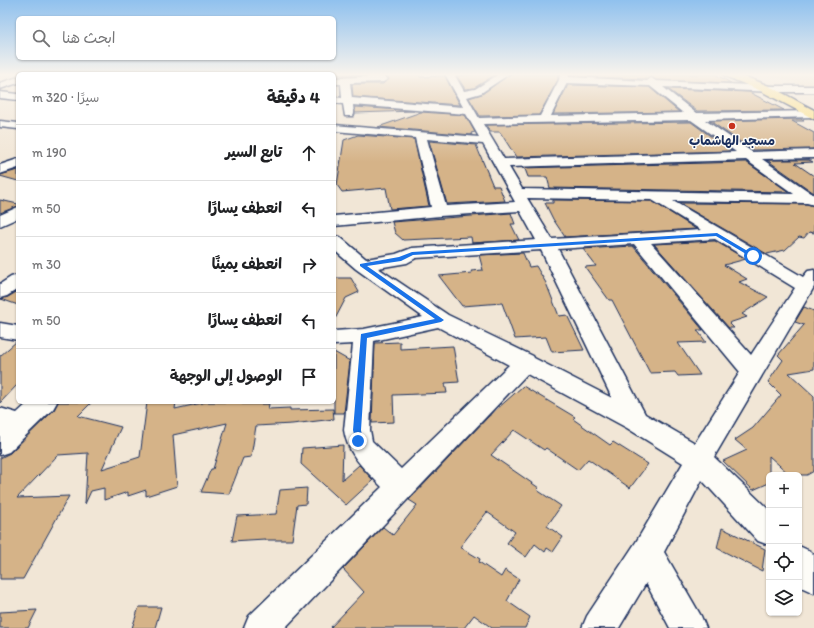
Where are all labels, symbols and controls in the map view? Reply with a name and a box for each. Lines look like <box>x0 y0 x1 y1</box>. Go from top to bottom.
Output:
search box <box>16 16 336 60</box>
icon: search <box>30 27 52 49</box>
text: ابحث هنا <box>62 29 116 47</box>
text: 4 دقيقة <box>267 87 320 107</box>
text: سيرًا · 320 m <box>32 90 99 105</box>
marker: مسجد الهاشماب <box>727 121 737 131</box>
place label: مسجد الهاشماب <box>689 133 775 149</box>
icon: ahead <box>298 142 320 164</box>
text: تابع السير <box>225 143 282 161</box>
text: 190 m <box>32 145 67 160</box>
icon: left <box>298 198 320 220</box>
text: انعطف يسارًا <box>208 199 282 217</box>
text: 50 m <box>32 201 61 216</box>
route start <box>744 247 762 265</box>
icon: right <box>298 254 320 276</box>
text: انعطف يمينًا <box>212 255 282 273</box>
text: 30 m <box>32 257 61 272</box>
icon: left <box>298 310 320 332</box>
text: انعطف يسارًا <box>208 311 282 329</box>
text: 50 m <box>32 313 61 328</box>
icon: arrive <box>298 366 320 388</box>
text: الوصول إلى الوجهة <box>170 367 282 385</box>
route end <box>349 432 367 450</box>
map controls <box>766 472 802 616</box>
button: + <box>766 472 802 508</box>
button: − <box>766 508 802 544</box>
button: locate <box>766 544 802 580</box>
button: layers <box>766 580 802 616</box>

